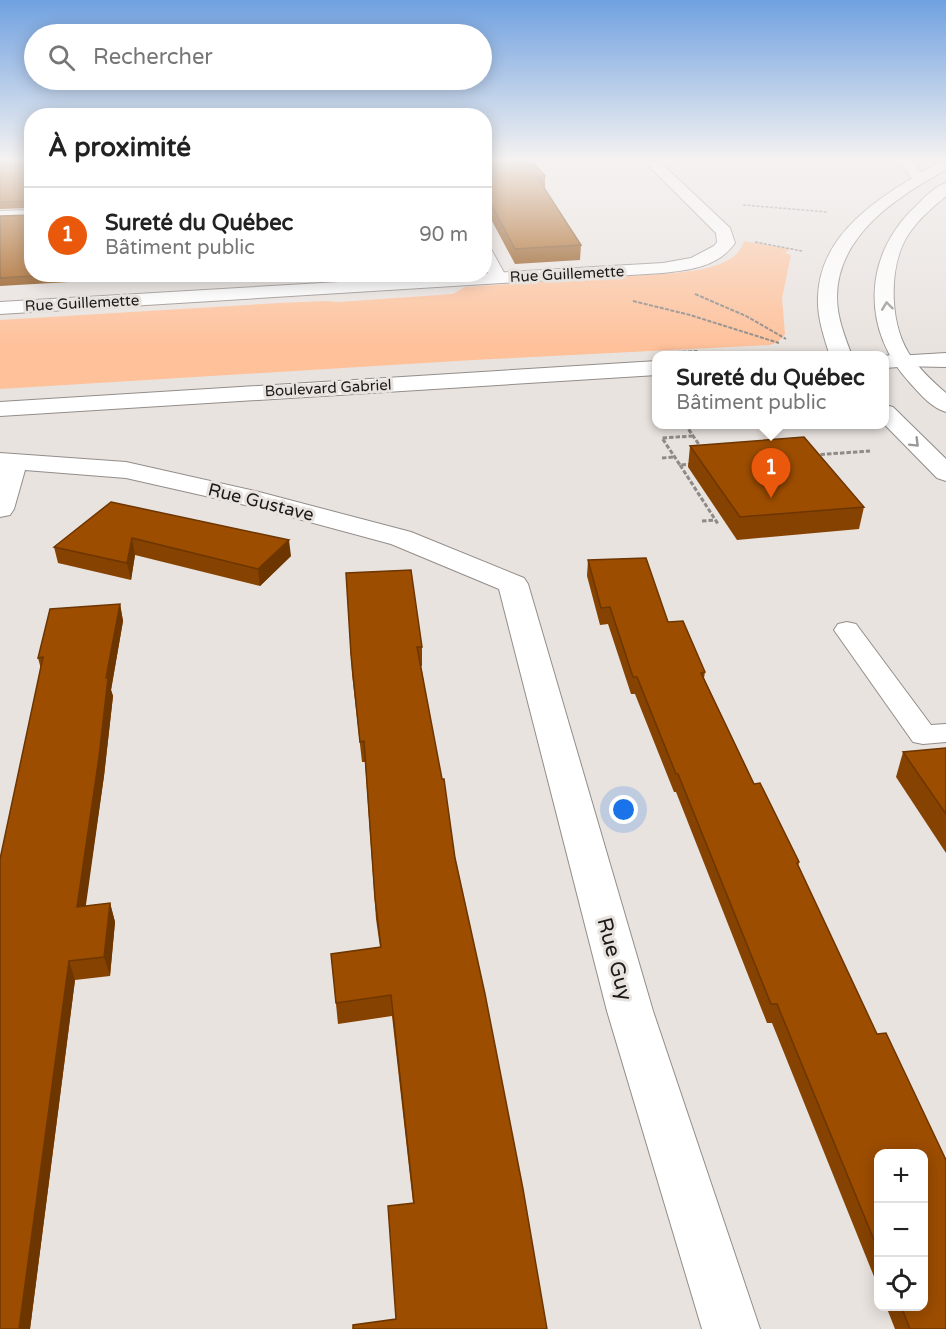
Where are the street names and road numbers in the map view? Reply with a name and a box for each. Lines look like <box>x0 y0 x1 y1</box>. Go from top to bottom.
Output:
street label: Rue Guillemette <box>509 262 625 286</box>
street label: Rue Guillemette <box>24 291 140 315</box>
street label: Boulevard Gabriel <box>264 376 392 400</box>
street label: Rue Gustave <box>206 478 316 526</box>
street label: Rue Guy <box>591 915 638 1003</box>

